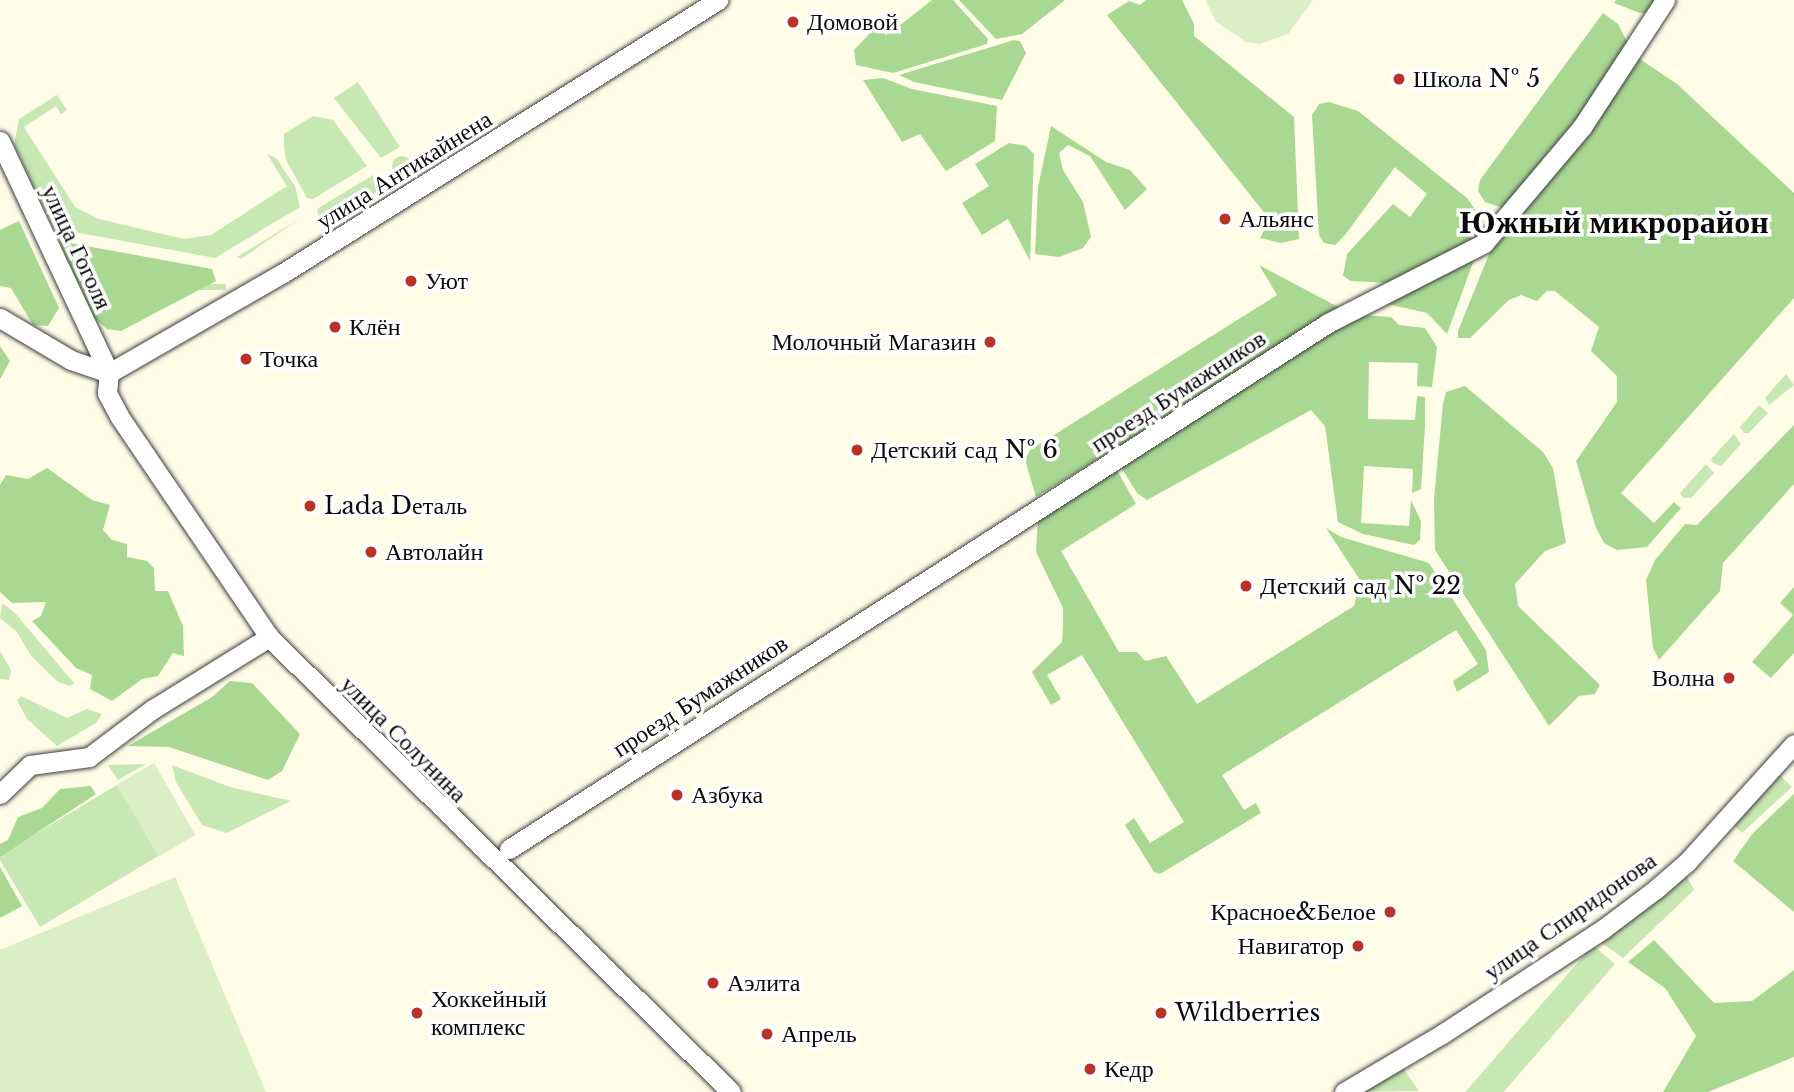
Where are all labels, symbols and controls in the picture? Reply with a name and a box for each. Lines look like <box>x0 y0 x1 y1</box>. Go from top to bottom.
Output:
place label: Домовой <box>807 8 898 36</box>
marker: Домовой <box>785 14 801 30</box>
place label: Школа № 5 <box>1413 65 1540 93</box>
marker: Школа № 5 <box>1391 71 1407 87</box>
street label: улица Антикайнена <box>311 104 497 236</box>
street label: улица Гоголя <box>36 180 118 314</box>
district label: Южный микрорайон <box>1459 203 1769 241</box>
place label: Альянс <box>1239 205 1314 233</box>
marker: Альянс <box>1217 211 1233 227</box>
place label: Уют <box>425 267 468 295</box>
marker: Уют <box>403 273 419 289</box>
place label: Клён <box>349 313 400 341</box>
marker: Клён <box>327 319 343 335</box>
street label: проезд Бумажников <box>1085 324 1271 458</box>
place label: Молочный Магазин <box>772 328 976 356</box>
marker: Молочный Магазин <box>982 334 998 350</box>
place label: Точка <box>260 345 318 373</box>
marker: Точка <box>238 351 254 367</box>
place label: Детский сад № 6 <box>871 436 1058 464</box>
marker: Детский сад № 6 <box>849 442 865 458</box>
place label: Lada Dеталь <box>324 492 468 520</box>
marker: Lada Dеталь <box>302 498 318 514</box>
place label: Автолайн <box>385 538 483 566</box>
marker: Автолайн <box>363 544 379 560</box>
place label: Детский сад № 22 <box>1260 572 1461 600</box>
marker: Детский сад № 22 <box>1238 578 1254 594</box>
street label: проезд Бумажников <box>607 629 793 763</box>
place label: Волна <box>1652 664 1715 692</box>
street label: улица Солунина <box>335 670 473 808</box>
marker: Волна <box>1721 670 1737 686</box>
place label: Азбука <box>691 781 763 809</box>
marker: Азбука <box>669 787 685 803</box>
street label: улица Спиридонова <box>1478 846 1662 986</box>
place label: Красное&Белое <box>1210 898 1376 926</box>
marker: Красное&Белое <box>1382 904 1398 920</box>
place label: Навигатор <box>1238 932 1344 960</box>
marker: Навигатор <box>1350 938 1366 954</box>
place label: Аэлита <box>727 969 800 997</box>
marker: Аэлита <box>705 975 721 991</box>
place label: Хоккейный комплекс <box>431 985 547 1041</box>
place label: Wildberries <box>1175 999 1320 1027</box>
marker: Хоккейный комплекс <box>409 1005 425 1021</box>
marker: Wildberries <box>1153 1005 1169 1021</box>
place label: Апрель <box>781 1020 857 1048</box>
marker: Апрель <box>759 1026 775 1042</box>
place label: Кедр <box>1104 1055 1154 1083</box>
marker: Кедр <box>1082 1061 1098 1077</box>

